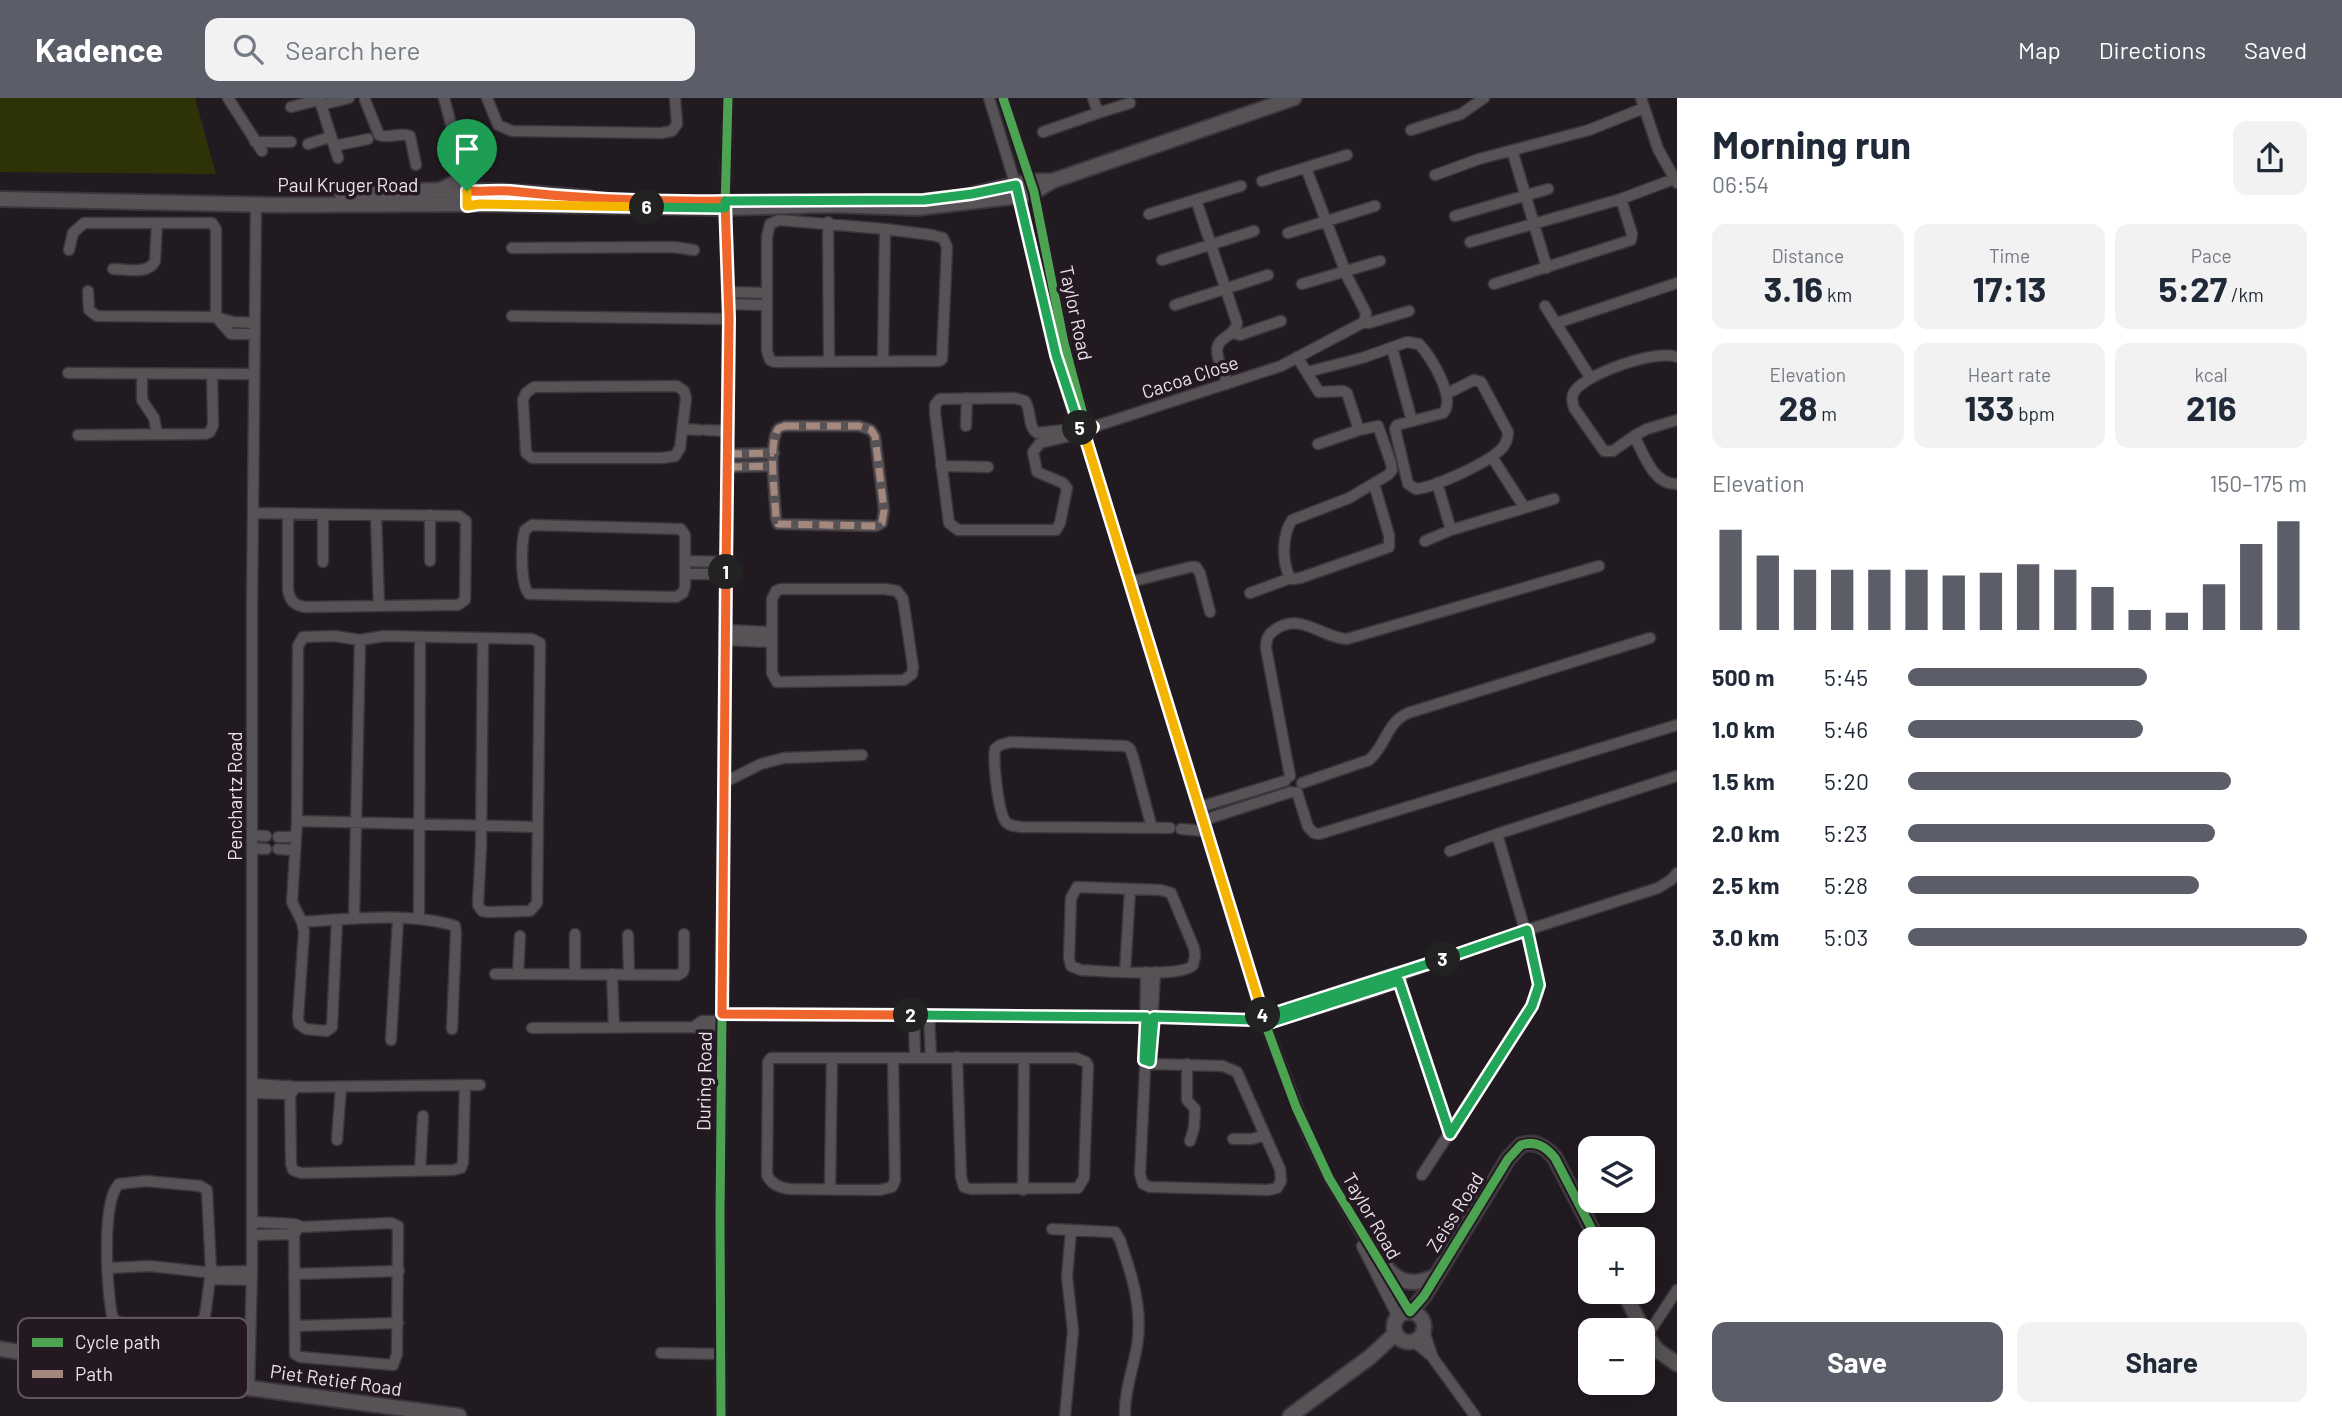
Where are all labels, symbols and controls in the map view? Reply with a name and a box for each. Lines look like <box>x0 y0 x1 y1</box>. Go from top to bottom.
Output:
search box <box>205 18 695 81</box>
text: Kadence <box>35 29 163 69</box>
icon: search <box>229 30 267 68</box>
text: Search here <box>285 34 420 65</box>
text: Map <box>2018 35 2061 64</box>
text: Directions <box>2099 35 2206 64</box>
text: Saved <box>2244 35 2307 64</box>
pin <box>437 119 497 191</box>
text: Morning run <box>1712 121 1911 167</box>
button: share <box>2233 121 2307 195</box>
icon: arrive <box>448 130 486 168</box>
text: 06:54 <box>1712 170 1769 198</box>
street label: Paul Kruger Road <box>278 173 418 196</box>
pin: 6 <box>630 190 664 224</box>
text: 6 <box>641 195 652 218</box>
text: Distance <box>1772 244 1844 267</box>
text: Time <box>1989 244 2030 267</box>
text: Pace <box>2191 244 2232 267</box>
street label: Taylor Road <box>1055 263 1098 362</box>
text: 3.16 <box>1764 267 1823 309</box>
text: 17:13 <box>1973 267 2046 309</box>
text: 5:27 <box>2159 267 2227 309</box>
text: km <box>1823 283 1852 306</box>
text: /km <box>2227 283 2264 306</box>
street label: Cacoa Close <box>1139 350 1241 403</box>
text: Elevation <box>1770 363 1846 386</box>
text: Heart rate <box>1968 363 2051 386</box>
text: kcal <box>2195 363 2228 386</box>
text: 28 <box>1779 386 1817 428</box>
text: 133 <box>1964 386 2014 428</box>
text: 216 <box>2186 386 2236 428</box>
text: m <box>1817 402 1837 425</box>
text: bpm <box>2014 402 2055 425</box>
pin: 5 <box>1062 410 1098 446</box>
text: 5 <box>1074 416 1085 439</box>
text: Elevation <box>1712 469 1805 497</box>
text: 150–175 m <box>2209 469 2307 497</box>
pin: 1 <box>708 554 744 589</box>
text: 1 <box>722 560 729 583</box>
text: 500 m <box>1712 663 1774 691</box>
text: 5:45 <box>1824 663 1868 691</box>
text: 1.0 km <box>1712 715 1775 743</box>
text: 5:46 <box>1824 715 1868 743</box>
street label: Penchartz Road <box>223 731 246 861</box>
text: 1.5 km <box>1712 767 1775 795</box>
text: 5:20 <box>1824 767 1869 795</box>
text: 2.0 km <box>1712 819 1780 847</box>
text: 5:23 <box>1824 819 1868 847</box>
text: 2.5 km <box>1712 871 1780 899</box>
text: 5:28 <box>1824 871 1868 899</box>
text: 3.0 km <box>1712 923 1779 951</box>
text: 5:03 <box>1824 923 1868 951</box>
pin: 3 <box>1426 942 1460 976</box>
text: 3 <box>1437 947 1448 970</box>
pin: 2 <box>894 998 928 1032</box>
pin: 4 <box>1246 998 1280 1032</box>
text: 2 <box>905 1003 916 1026</box>
text: 4 <box>1257 1003 1268 1026</box>
street label: During Road <box>691 1031 716 1131</box>
map controls <box>1578 1136 1655 1395</box>
button: layers <box>1578 1136 1655 1213</box>
street label: Taylor Road <box>1338 1168 1406 1263</box>
street label: Zeiss Road <box>1421 1168 1488 1256</box>
button: + <box>1578 1227 1655 1304</box>
legend <box>18 1318 248 1398</box>
button: − <box>1578 1318 1655 1395</box>
button: Save <box>1712 1322 2003 1402</box>
button: Share <box>2017 1322 2307 1402</box>
text: Cycle path <box>75 1330 160 1353</box>
street label: Piet Retief Road <box>269 1359 403 1400</box>
text: Path <box>75 1362 113 1385</box>

